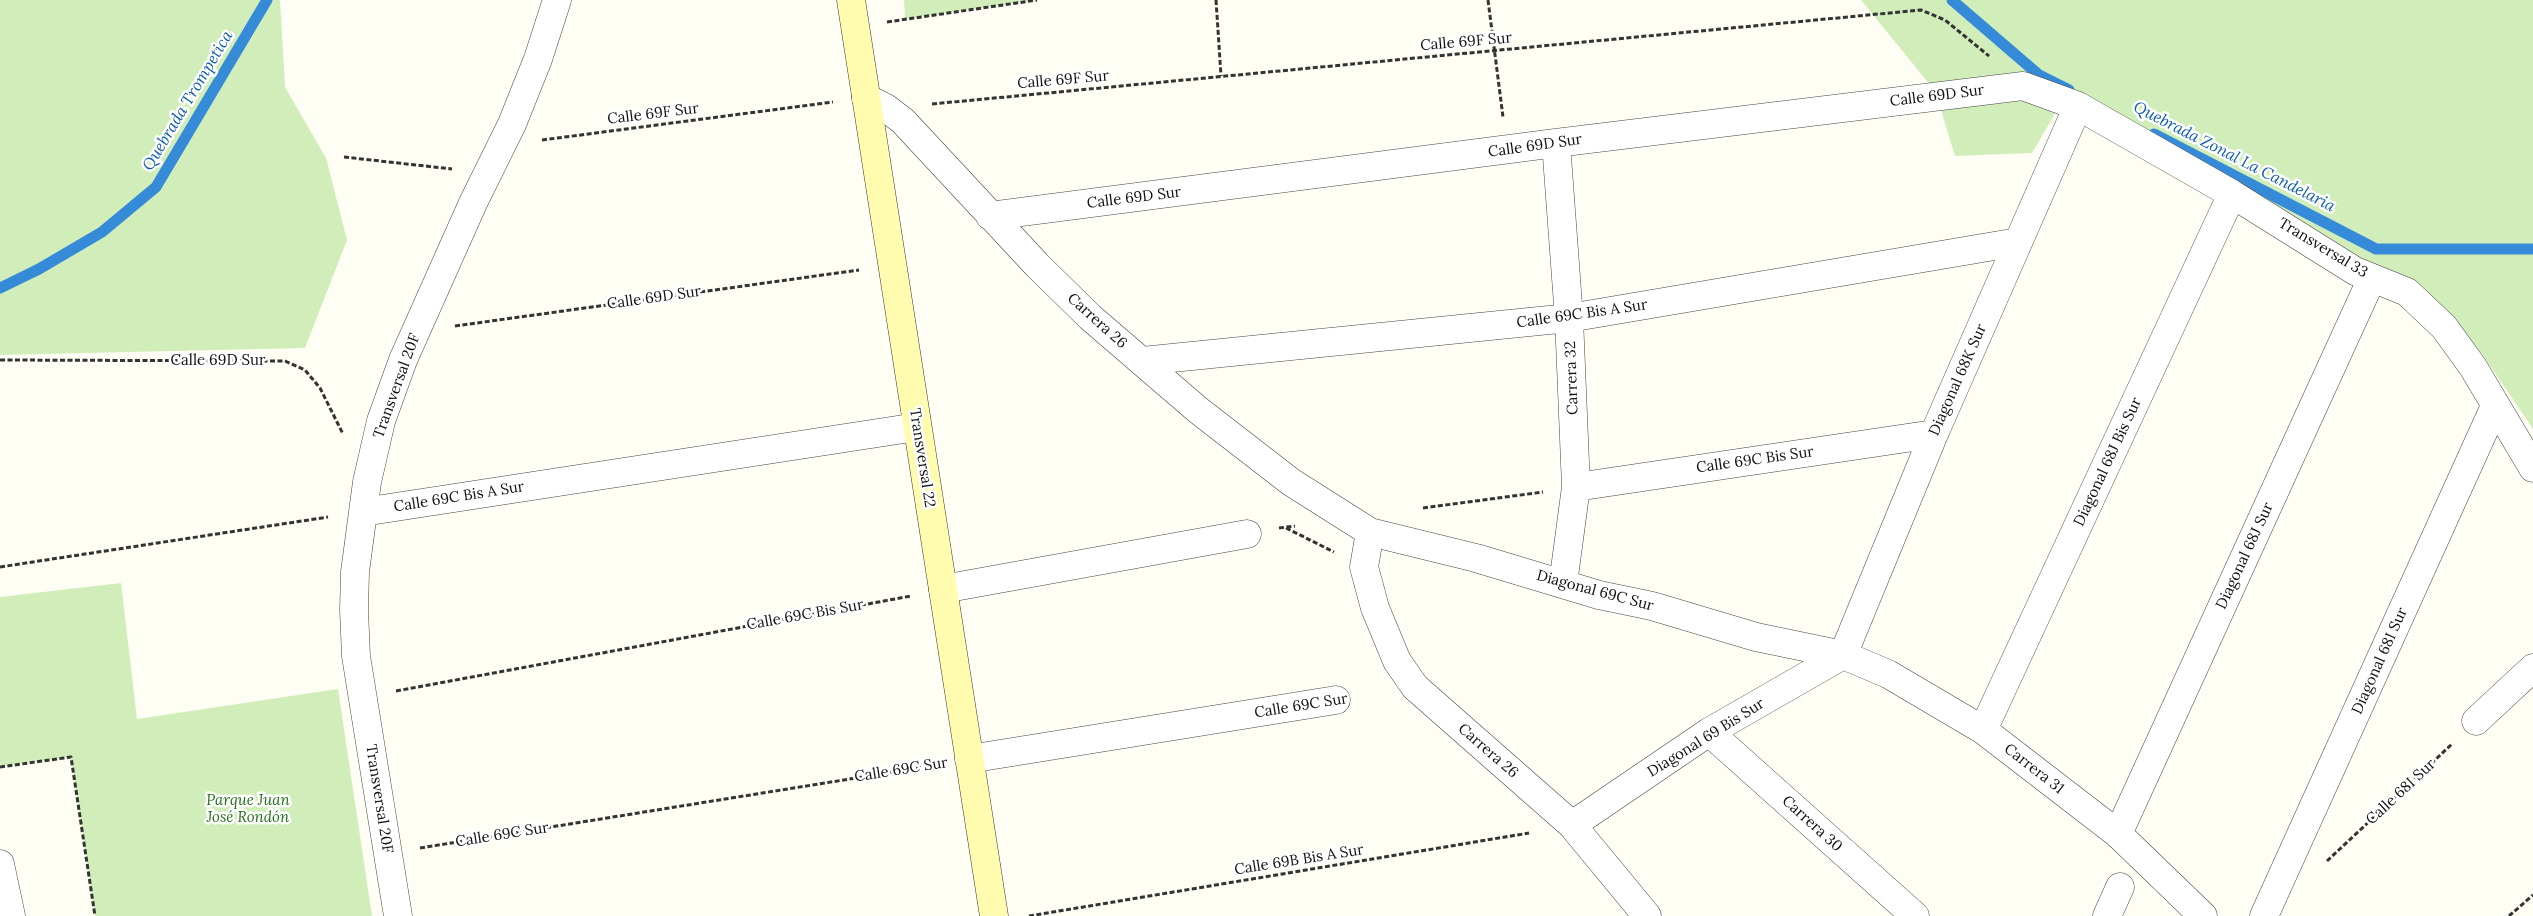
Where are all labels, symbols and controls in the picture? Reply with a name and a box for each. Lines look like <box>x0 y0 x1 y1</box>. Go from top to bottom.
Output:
water label: Quebrada Trompetica <box>139 28 237 174</box>
street label: Calle 69F Sur <box>1419 29 1513 55</box>
street label: Calle 69F Sur <box>1016 67 1110 93</box>
street label: Calle 69D Sur <box>1889 81 1985 111</box>
water label: Quebrada Zonal La Candelaria <box>2130 98 2338 216</box>
street label: Calle 69F Sur <box>606 99 700 129</box>
street label: Calle 69D Sur <box>1487 130 1583 162</box>
street label: Calle 69D Sur <box>1086 183 1182 213</box>
street label: Transversal 33 <box>2275 214 2371 282</box>
street label: Calle 69D Sur <box>606 282 702 314</box>
street label: Carrera 26 <box>1063 290 1131 352</box>
street label: Calle 69C Bis A Sur <box>1516 296 1648 332</box>
street label: Diagonal 68K Sur <box>1925 321 1991 439</box>
street label: Transversal 20F <box>370 331 424 441</box>
street label: Carrera 32 <box>1562 341 1582 415</box>
street label: Calle 69D Sur <box>171 352 265 370</box>
street label: Diagonal 68J Bis Sur <box>2070 395 2146 529</box>
street label: Transversal 22 <box>905 407 939 509</box>
street label: Calle 69C Bis Sur <box>1695 443 1815 477</box>
street label: Calle 69C Bis A Sur <box>393 478 525 516</box>
street label: Diagonal 68J Sur <box>2212 500 2278 612</box>
street label: Diagonal 69C Sur <box>1534 567 1656 615</box>
street label: Calle 69C Bis Sur <box>745 596 865 634</box>
street label: Diagonal 68I Sur <box>2348 605 2412 717</box>
street label: Calle 69C Sur <box>1253 690 1349 722</box>
street label: Diagonal 69 Bis Sur <box>1644 695 1768 781</box>
street label: Carrera 26 <box>1454 720 1522 782</box>
street label: Carrera 31 <box>2000 740 2068 798</box>
street label: Transversal 20F <box>362 743 396 855</box>
street label: Calle 69C Sur <box>853 754 949 786</box>
street label: Calle 68I Sur <box>2363 755 2439 829</box>
park label: Parque Juan José Rondón <box>206 792 290 827</box>
street label: Carrera 30 <box>1778 792 1846 856</box>
street label: Calle 69C Sur <box>454 819 550 851</box>
street label: Calle 69B Bis A Sur <box>1233 841 1365 879</box>

